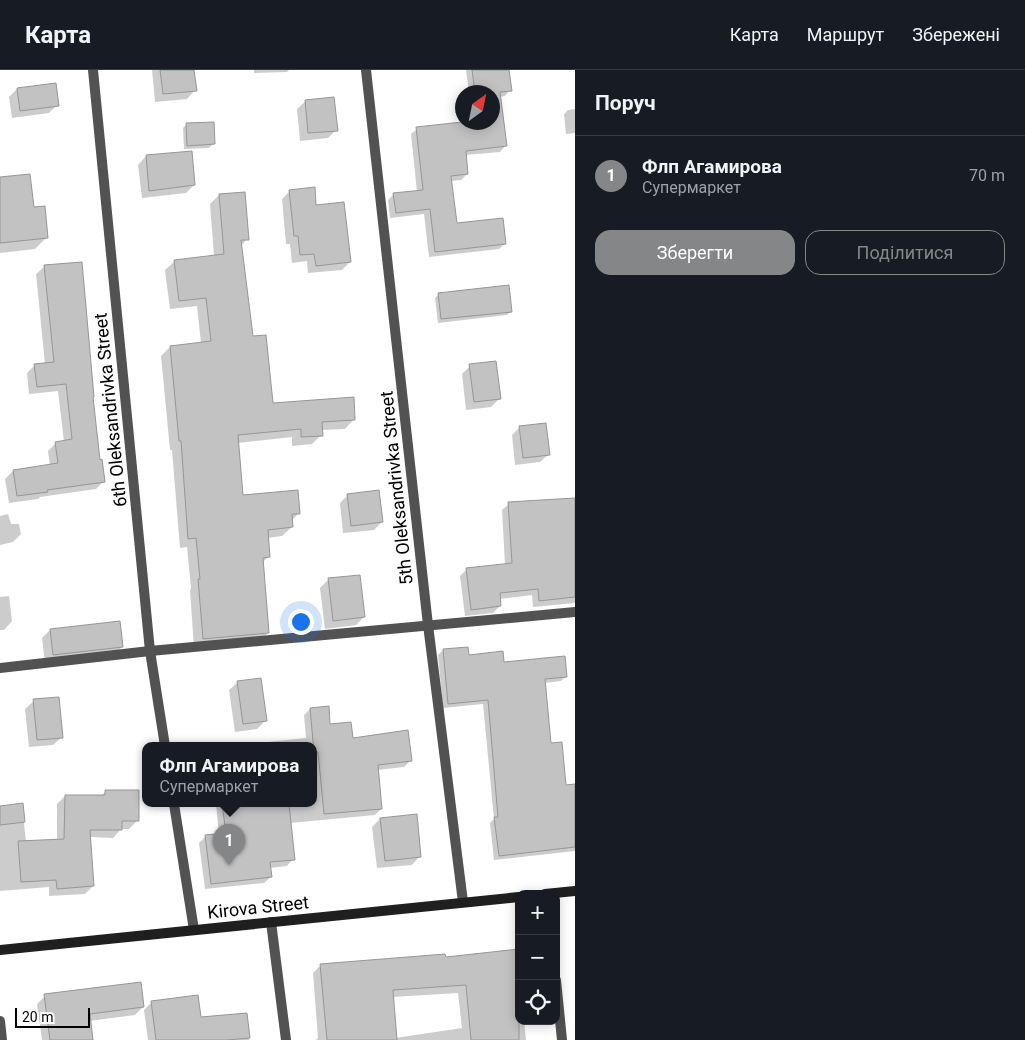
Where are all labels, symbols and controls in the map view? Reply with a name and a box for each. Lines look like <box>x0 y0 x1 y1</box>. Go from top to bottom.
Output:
text: Карта <box>25 21 91 49</box>
text: Карта <box>730 24 779 45</box>
text: Маршрут <box>807 24 884 45</box>
text: Збережені <box>912 24 1000 45</box>
north arrow <box>455 85 500 130</box>
text: Поруч <box>595 91 656 115</box>
text: Флп Агамирова <box>642 155 782 178</box>
text: 1 <box>606 166 616 185</box>
text: 70 m <box>969 166 1005 185</box>
text: Супермаркет <box>642 178 741 197</box>
button: Зберегти <box>595 230 795 275</box>
button: Поділитися <box>805 230 1005 275</box>
street label: 6th Oleksandrivka Street <box>89 312 131 508</box>
street label: 5th Oleksandrivka Street <box>375 390 417 586</box>
your location <box>288 609 314 635</box>
popup <box>142 742 317 807</box>
text: Флп Агамирова <box>160 754 299 777</box>
text: Супермаркет <box>160 777 258 796</box>
pin: 1 <box>213 824 245 865</box>
map controls <box>515 890 560 1025</box>
button: + <box>515 890 560 935</box>
street label: Kirova Street <box>206 891 310 923</box>
button: − <box>515 935 560 980</box>
button: locate <box>515 980 560 1025</box>
scale bar <box>15 1005 90 1028</box>
text: 20 m <box>22 1009 54 1025</box>

